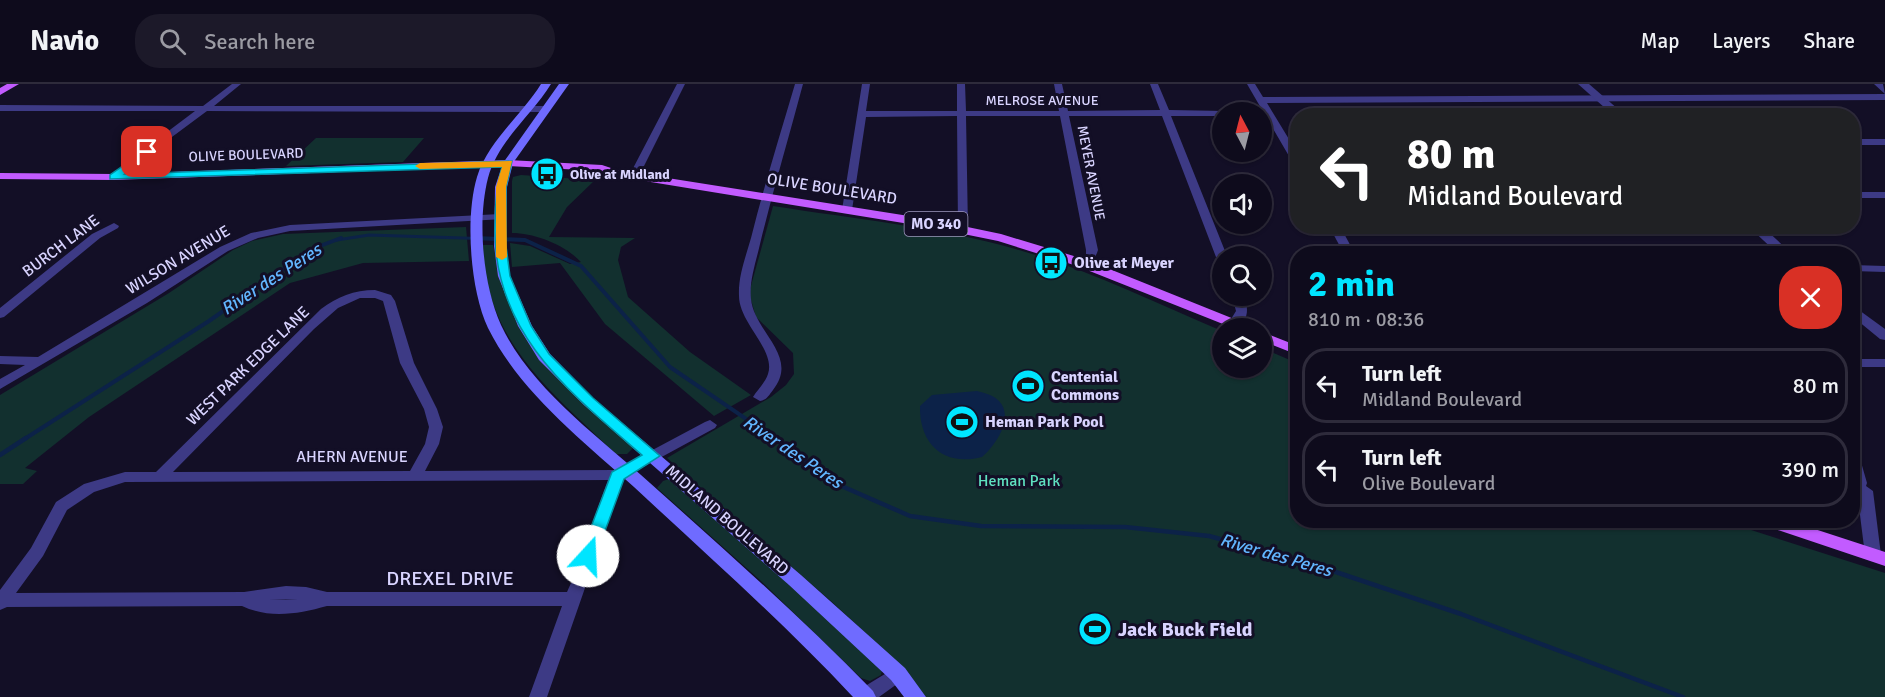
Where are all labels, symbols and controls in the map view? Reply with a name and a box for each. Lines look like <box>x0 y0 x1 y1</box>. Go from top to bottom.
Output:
search box <box>135 14 555 68</box>
text: Navio <box>30 24 99 58</box>
icon: search <box>156 25 189 58</box>
text: Search here <box>204 28 315 55</box>
text: Map <box>1641 28 1679 54</box>
text: Layers <box>1712 28 1770 54</box>
text: Share <box>1803 28 1855 54</box>
street label: MELROSE AVENUE <box>985 92 1099 109</box>
north arrow <box>1212 102 1272 162</box>
map controls <box>1212 102 1272 378</box>
street label: MEYER AVENUE <box>1073 124 1109 222</box>
pin <box>121 126 172 177</box>
text: 80 m <box>1407 129 1496 180</box>
icon: left <box>1308 132 1386 210</box>
icon: arrive <box>130 135 163 168</box>
street label: OLIVE BOULEVARD <box>188 144 304 166</box>
bus stop icon: Olive at Midland <box>529 156 565 192</box>
place label: Olive at Midland <box>570 166 670 183</box>
street label: OLIVE BOULEVARD <box>766 169 898 209</box>
button: sound <box>1212 174 1272 234</box>
text: Midland Boulevard <box>1407 180 1623 213</box>
street label: BURCH LANE <box>18 210 104 282</box>
road number: MO 340 <box>904 212 968 236</box>
street label: WILSON AVENUE <box>122 221 234 299</box>
water label: River des Peres <box>217 237 327 320</box>
bus stop icon: Olive at Meyer <box>1033 245 1069 281</box>
button: search <box>1212 246 1272 306</box>
place label: Olive at Meyer <box>1074 253 1175 273</box>
text: 2 min <box>1308 262 1395 307</box>
button: close <box>1779 266 1842 329</box>
street label: WEST PARK EDGE LANE <box>182 302 314 430</box>
text: 810 m · 08:36 <box>1308 307 1424 332</box>
button: layers <box>1212 318 1272 378</box>
text: Turn left <box>1362 360 1442 387</box>
place label: Centenial Commons <box>1051 367 1119 405</box>
sports icon: Centenial Commons <box>1010 368 1046 404</box>
icon: left <box>1311 369 1344 402</box>
text: 80 m <box>1793 372 1839 399</box>
text: Midland Boulevard <box>1362 387 1522 412</box>
sports icon: Heman Park Pool <box>944 404 980 440</box>
water label: River des Peres <box>739 411 849 495</box>
place label: Heman Park Pool <box>985 412 1104 432</box>
text: Turn left <box>1362 444 1442 471</box>
street label: AHERN AVENUE <box>296 447 408 467</box>
icon: left <box>1311 453 1344 486</box>
text: 390 m <box>1781 456 1839 483</box>
street label: MIDLAND BOULEVARD <box>661 461 793 579</box>
park label: Heman Park <box>978 471 1060 491</box>
text: Olive Boulevard <box>1362 471 1495 496</box>
position arrow <box>556 524 620 588</box>
water label: River des Peres <box>1218 529 1336 582</box>
street label: DREXEL DRIVE <box>386 566 514 591</box>
sports icon: Jack Buck Field <box>1077 611 1113 647</box>
place label: Jack Buck Field <box>1118 617 1253 642</box>

